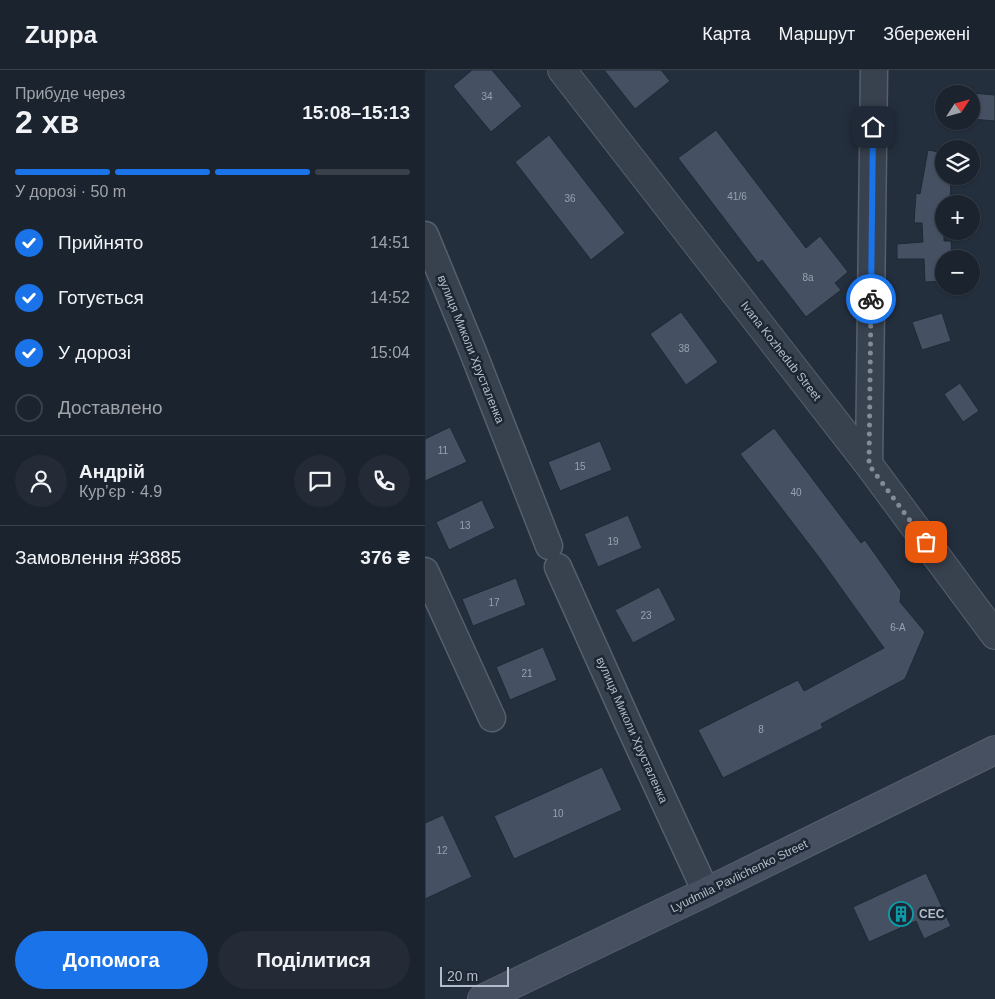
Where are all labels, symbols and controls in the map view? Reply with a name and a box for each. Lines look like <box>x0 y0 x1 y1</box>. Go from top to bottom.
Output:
text: Zuppa <box>25 21 97 48</box>
text: Карта <box>702 24 750 44</box>
text: Маршрут <box>778 24 855 44</box>
text: Збережені <box>883 24 970 44</box>
text: Прибуде через <box>15 85 125 102</box>
north arrow <box>935 85 980 130</box>
map controls <box>935 85 980 295</box>
house number: 34 <box>481 91 493 102</box>
text: 15:08–15:13 <box>302 102 410 123</box>
text: 2 хв <box>15 104 79 140</box>
pin <box>852 106 894 148</box>
icon: home <box>859 113 887 141</box>
button: layers <box>935 140 980 185</box>
text: У дорозі · 50 m <box>15 183 126 200</box>
house number: 41/6 <box>727 191 747 202</box>
house number: 36 <box>564 193 576 204</box>
button: + <box>935 195 980 240</box>
icon: check <box>15 229 43 257</box>
text: Прийнято <box>58 232 143 253</box>
text: 14:51 <box>370 234 410 251</box>
button: − <box>935 250 980 295</box>
house number: 8а <box>802 272 814 283</box>
street label: вулиця Миколи Хрусталенка <box>435 273 507 426</box>
courier <box>846 274 896 324</box>
icon: check <box>15 284 43 312</box>
icon: bike <box>857 285 885 313</box>
text: Готується <box>58 287 144 308</box>
text: 14:52 <box>370 289 410 306</box>
street label: Ivana Kozhedub Street <box>738 299 825 404</box>
icon: check <box>15 339 43 367</box>
text: У дорозі <box>58 342 131 363</box>
house number: 38 <box>678 343 690 354</box>
text: 15:04 <box>370 344 410 361</box>
text: Доставлено <box>58 397 163 418</box>
house number: 11 <box>438 445 449 456</box>
button: person <box>15 455 67 507</box>
button: chat <box>294 455 346 507</box>
button: phone <box>358 455 410 507</box>
text: Андрій <box>79 461 145 482</box>
house number: 15 <box>574 461 586 472</box>
text: Кур’єр · 4.9 <box>79 483 162 500</box>
house number: 40 <box>790 487 802 498</box>
house number: 13 <box>459 520 471 531</box>
pin <box>905 521 947 563</box>
icon: bag <box>912 528 940 556</box>
house number: 19 <box>607 536 619 547</box>
text: Замовлення #3885 <box>15 547 181 568</box>
text: 376 ₴ <box>360 547 410 568</box>
house number: 17 <box>488 597 500 608</box>
house number: 23 <box>640 610 652 621</box>
house number: 6-А <box>890 622 906 633</box>
street label: вулиця Миколи Хрусталенка <box>593 655 671 806</box>
house number: 21 <box>521 668 533 679</box>
house number: 8 <box>758 724 764 735</box>
house number: 10 <box>552 808 564 819</box>
street label: Lyudmila Pavlichenko Street <box>668 836 811 915</box>
house number: 12 <box>436 845 448 856</box>
building icon: СЕС <box>888 901 914 927</box>
place label: СЕС <box>919 907 945 921</box>
button: Допомога <box>15 931 208 989</box>
button: Поділитися <box>218 931 410 989</box>
scale bar <box>440 964 509 987</box>
text: 20 m <box>447 968 478 984</box>

